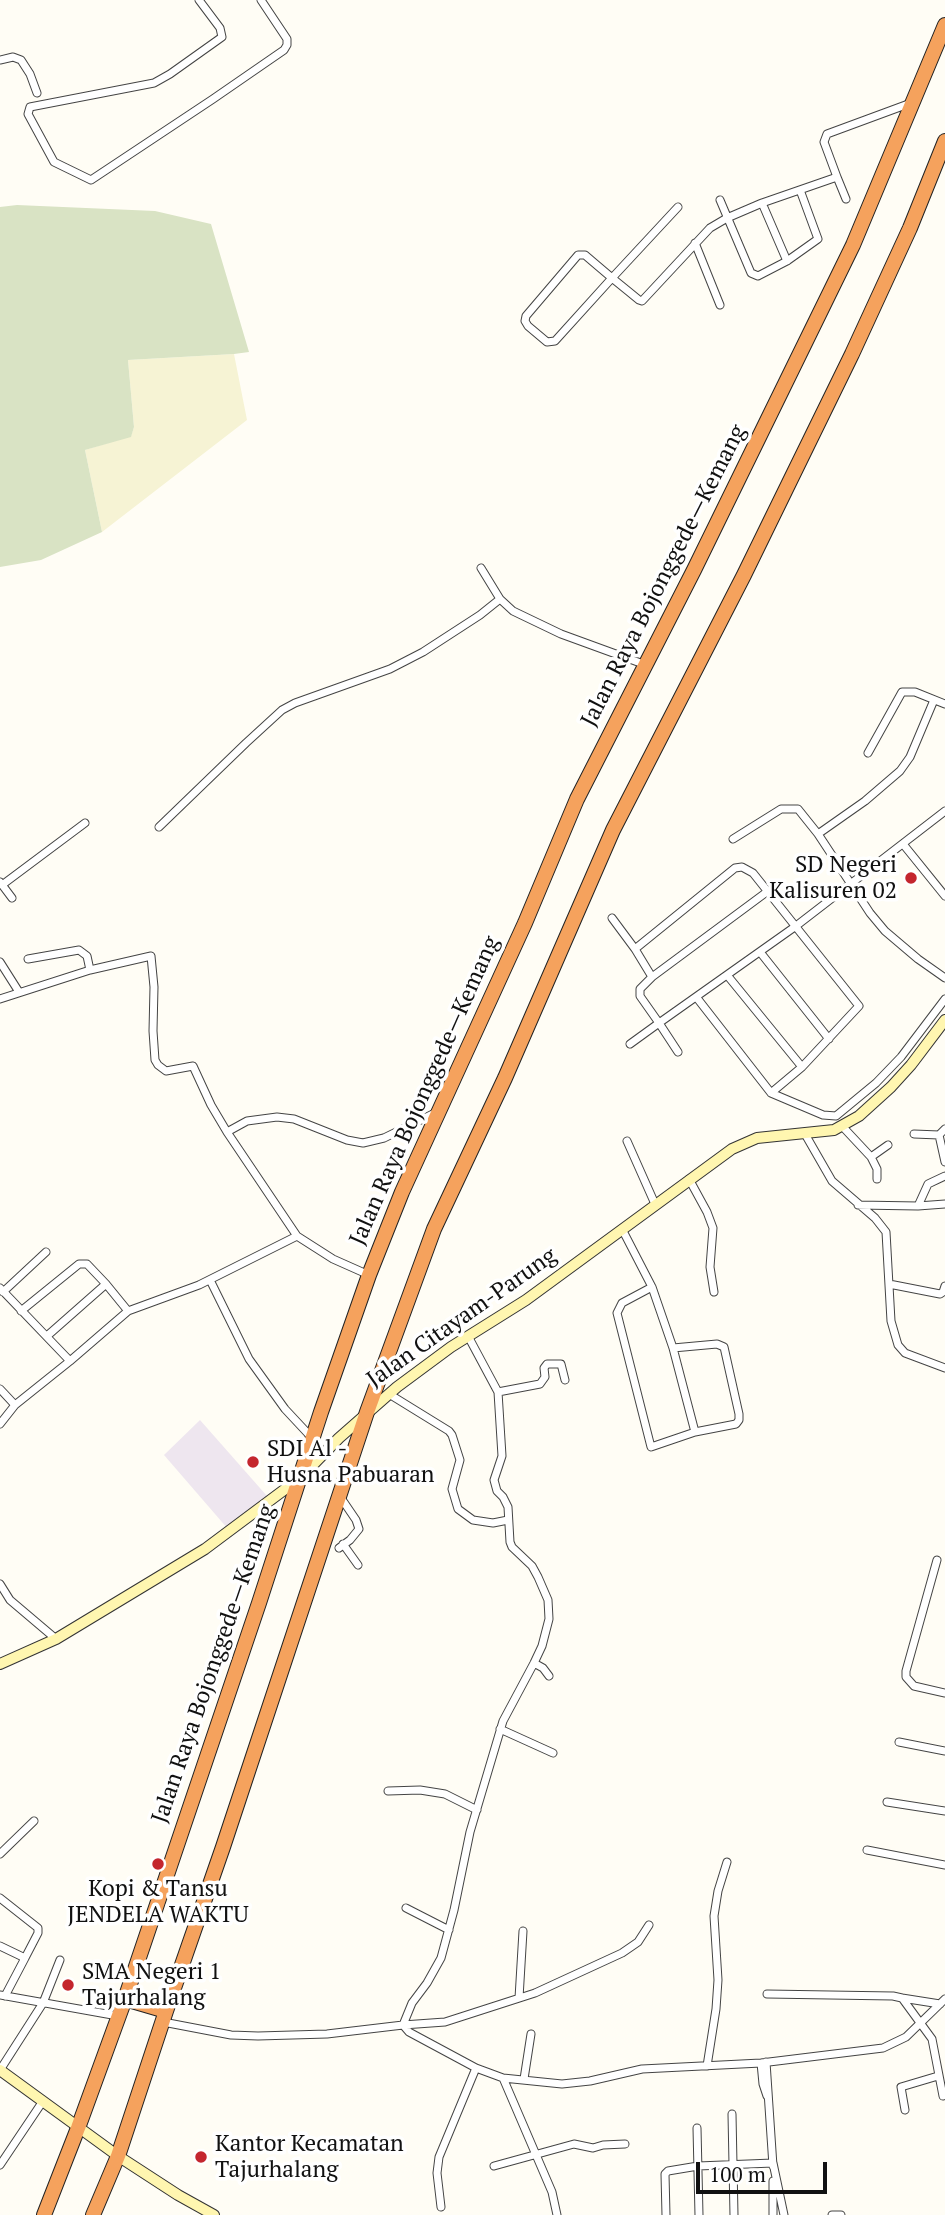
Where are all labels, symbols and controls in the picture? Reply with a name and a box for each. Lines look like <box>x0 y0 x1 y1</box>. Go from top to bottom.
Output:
street label: Jalan Raya Bojonggede—Kemang <box>576 420 752 732</box>
place label: SD Negeri Kalisuren 02 <box>769 851 897 905</box>
marker: SD Negeri Kalisuren 02 <box>903 870 919 886</box>
street label: Jalan Raya Bojonggede—Kemang <box>344 932 506 1250</box>
street label: Jalan Citayam-Parung <box>362 1242 562 1394</box>
place label: SDI Al - Husna Pabuaran <box>267 1435 435 1489</box>
marker: SDI Al - Husna Pabuaran <box>245 1454 261 1470</box>
street label: Jalan Raya Bojonggede—Kemang <box>146 1501 282 1827</box>
marker: Kopi & Tansu JENDELA WAKTU <box>150 1856 166 1872</box>
place label: Kopi & Tansu JENDELA WAKTU <box>67 1875 249 1929</box>
place label: SMA Negeri 1 Tajurhalang <box>82 1958 221 2012</box>
marker: SMA Negeri 1 Tajurhalang <box>60 1977 76 1993</box>
place label: Kantor Kecamatan Tajurhalang <box>215 2130 404 2184</box>
scale bar <box>700 2148 831 2192</box>
marker: Kantor Kecamatan Tajurhalang <box>193 2149 209 2165</box>
text: 100 m <box>709 2160 766 2188</box>

